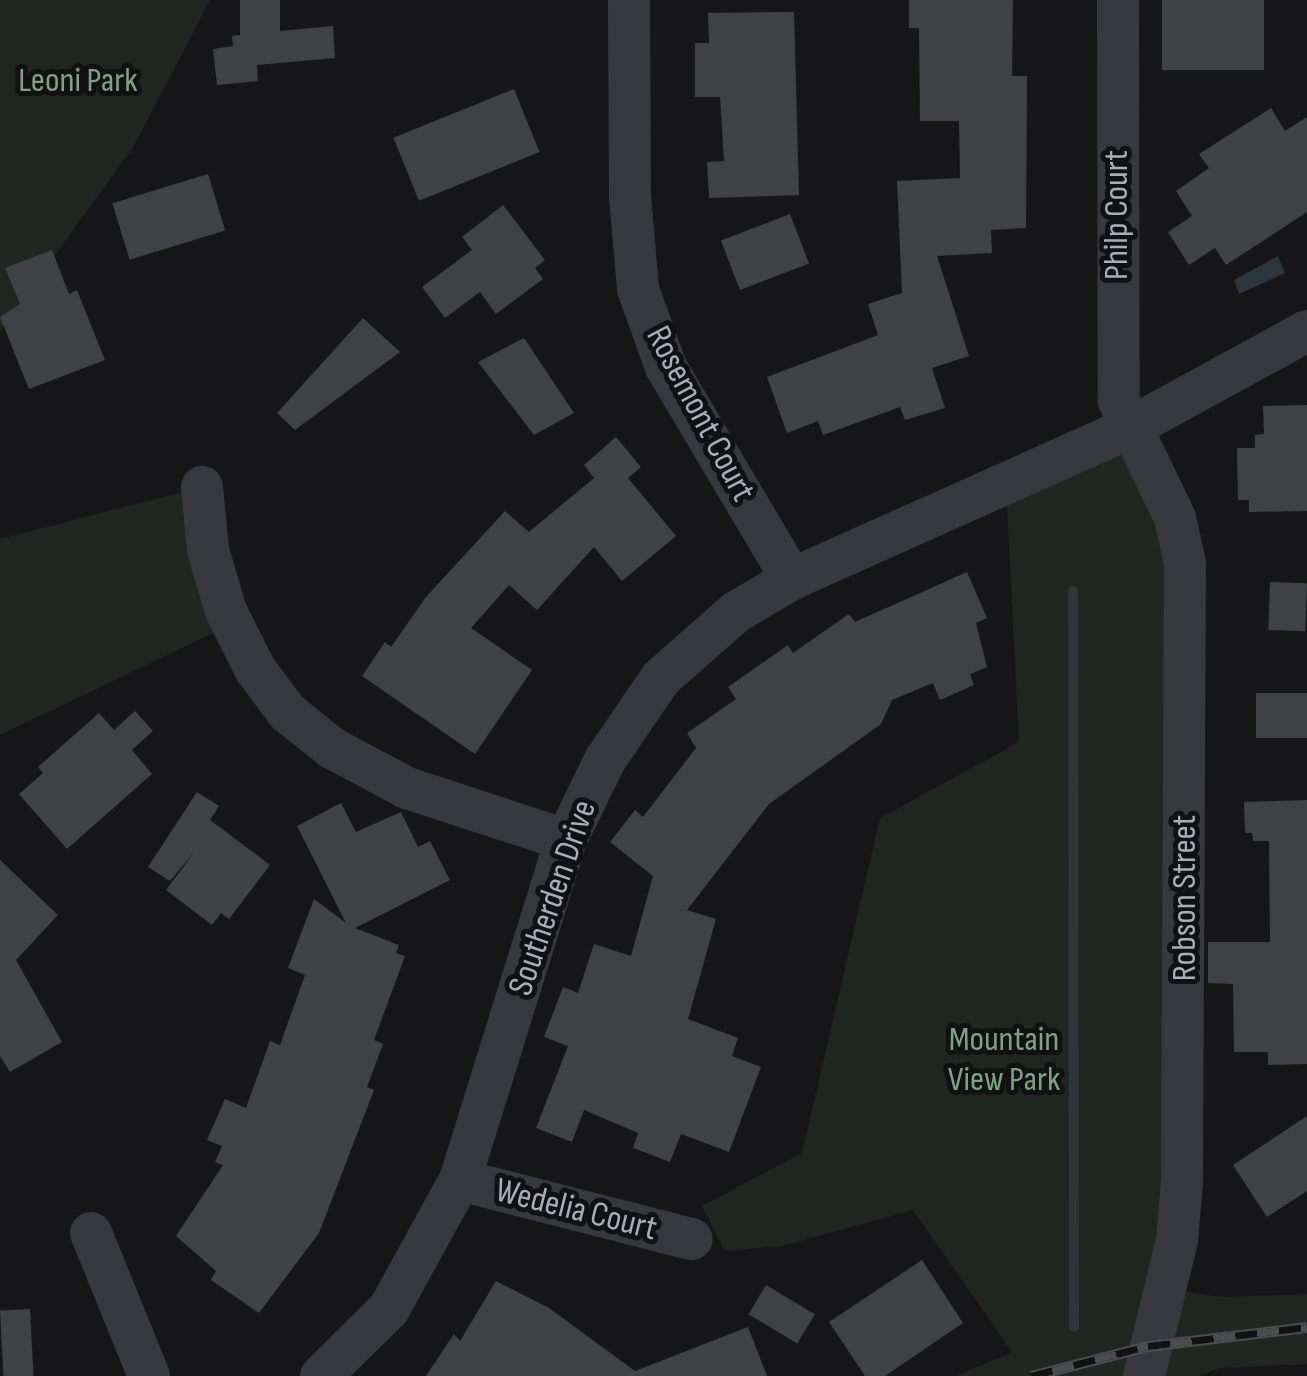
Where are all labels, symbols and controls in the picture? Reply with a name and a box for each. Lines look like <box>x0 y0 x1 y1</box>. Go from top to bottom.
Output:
park label: Leoni Park <box>18 60 138 102</box>
street label: Philp Court <box>1096 150 1138 280</box>
street label: Rosemont Court <box>636 319 764 509</box>
street label: Southerden Drive <box>500 795 606 1001</box>
street label: Robson Street <box>1164 815 1206 981</box>
park label: Mountain View Park <box>948 1019 1060 1101</box>
street label: Wedelia Court <box>491 1170 661 1250</box>

